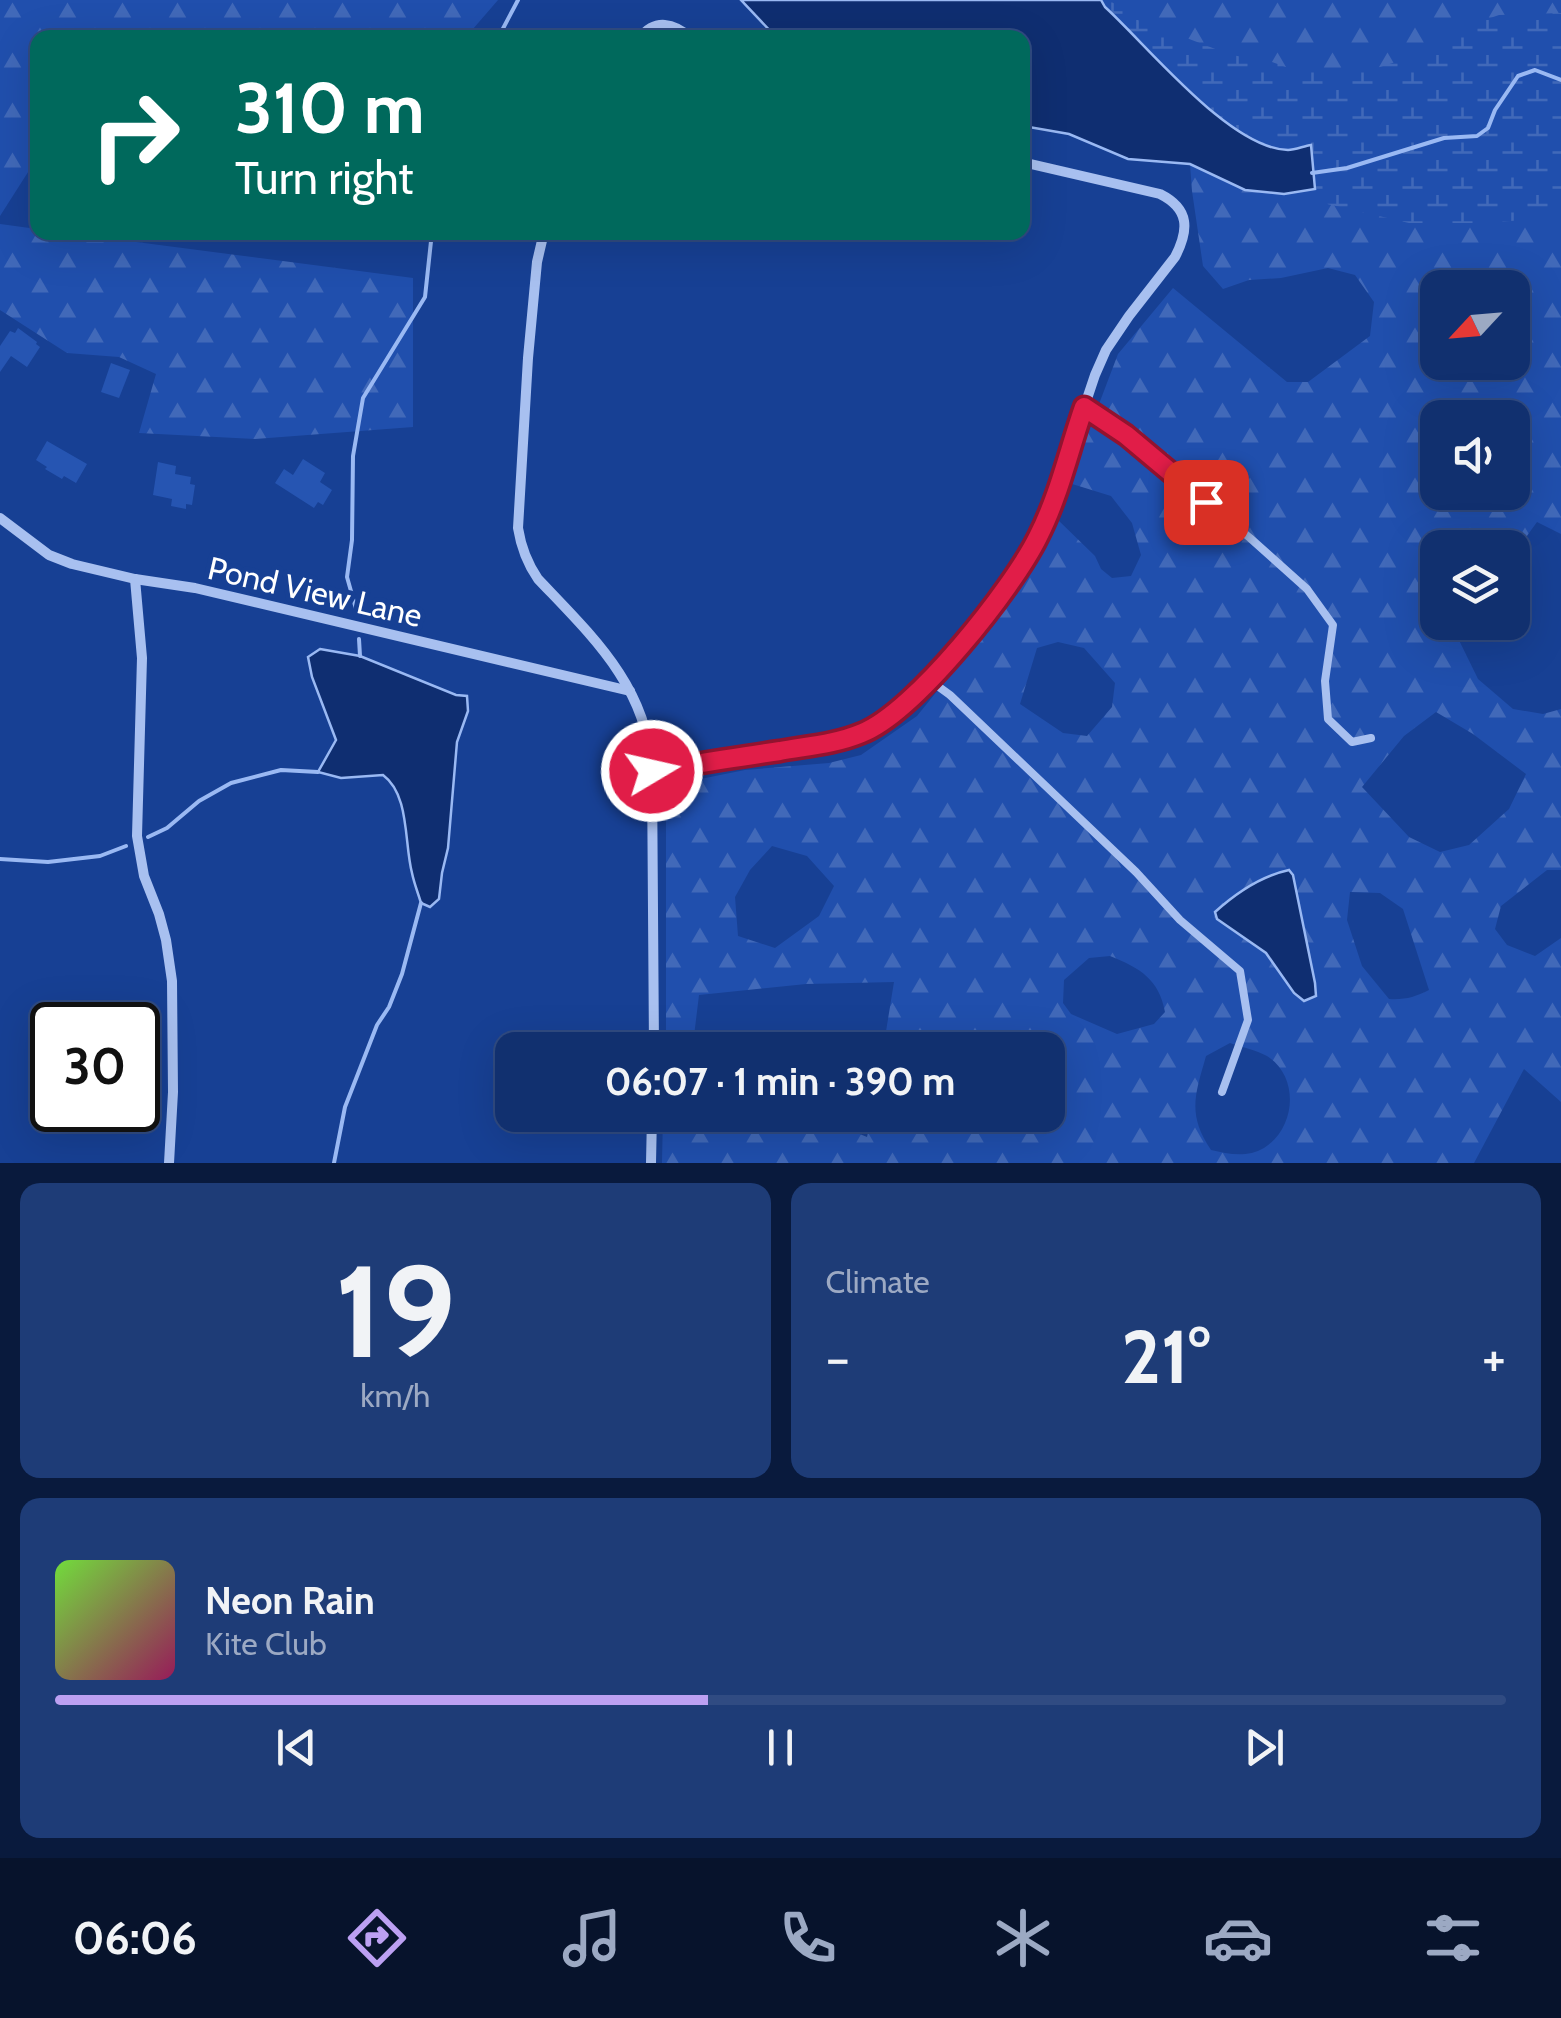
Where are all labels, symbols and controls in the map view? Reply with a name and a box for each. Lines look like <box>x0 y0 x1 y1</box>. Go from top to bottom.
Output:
text: 310 m <box>235 65 425 151</box>
icon: right <box>70 70 200 200</box>
text: Turn right <box>235 151 414 205</box>
north arrow <box>1420 270 1530 380</box>
map controls <box>1420 270 1530 640</box>
button: sound <box>1420 400 1530 510</box>
pin <box>1164 460 1249 545</box>
icon: arrive <box>1179 475 1234 530</box>
button: layers <box>1420 530 1530 640</box>
street label: Pond View Lane <box>204 548 426 635</box>
position arrow <box>600 719 704 823</box>
speed limit sign: 30 <box>30 1002 160 1132</box>
text: 06:07 · 1 min · 390 m <box>605 1058 955 1105</box>
text: 19 <box>335 1232 456 1390</box>
text: Climate <box>826 1262 930 1301</box>
text: 21° <box>1121 1311 1210 1402</box>
text: − <box>826 1324 850 1391</box>
text: + <box>1482 1324 1506 1391</box>
text: km/h <box>360 1376 430 1415</box>
text: Neon Rain <box>205 1577 375 1624</box>
text: Kite Club <box>205 1624 327 1663</box>
icon: previous <box>269 1720 324 1775</box>
icon: pause <box>753 1720 808 1775</box>
icon: next <box>1237 1720 1292 1775</box>
icon: directions <box>342 1903 412 1973</box>
icon: music <box>557 1903 627 1973</box>
icon: phone <box>773 1903 843 1973</box>
icon: climate <box>988 1903 1058 1973</box>
icon: car <box>1203 1903 1273 1973</box>
icon: filters <box>1418 1903 1488 1973</box>
text: 06:06 <box>73 1911 197 1965</box>

